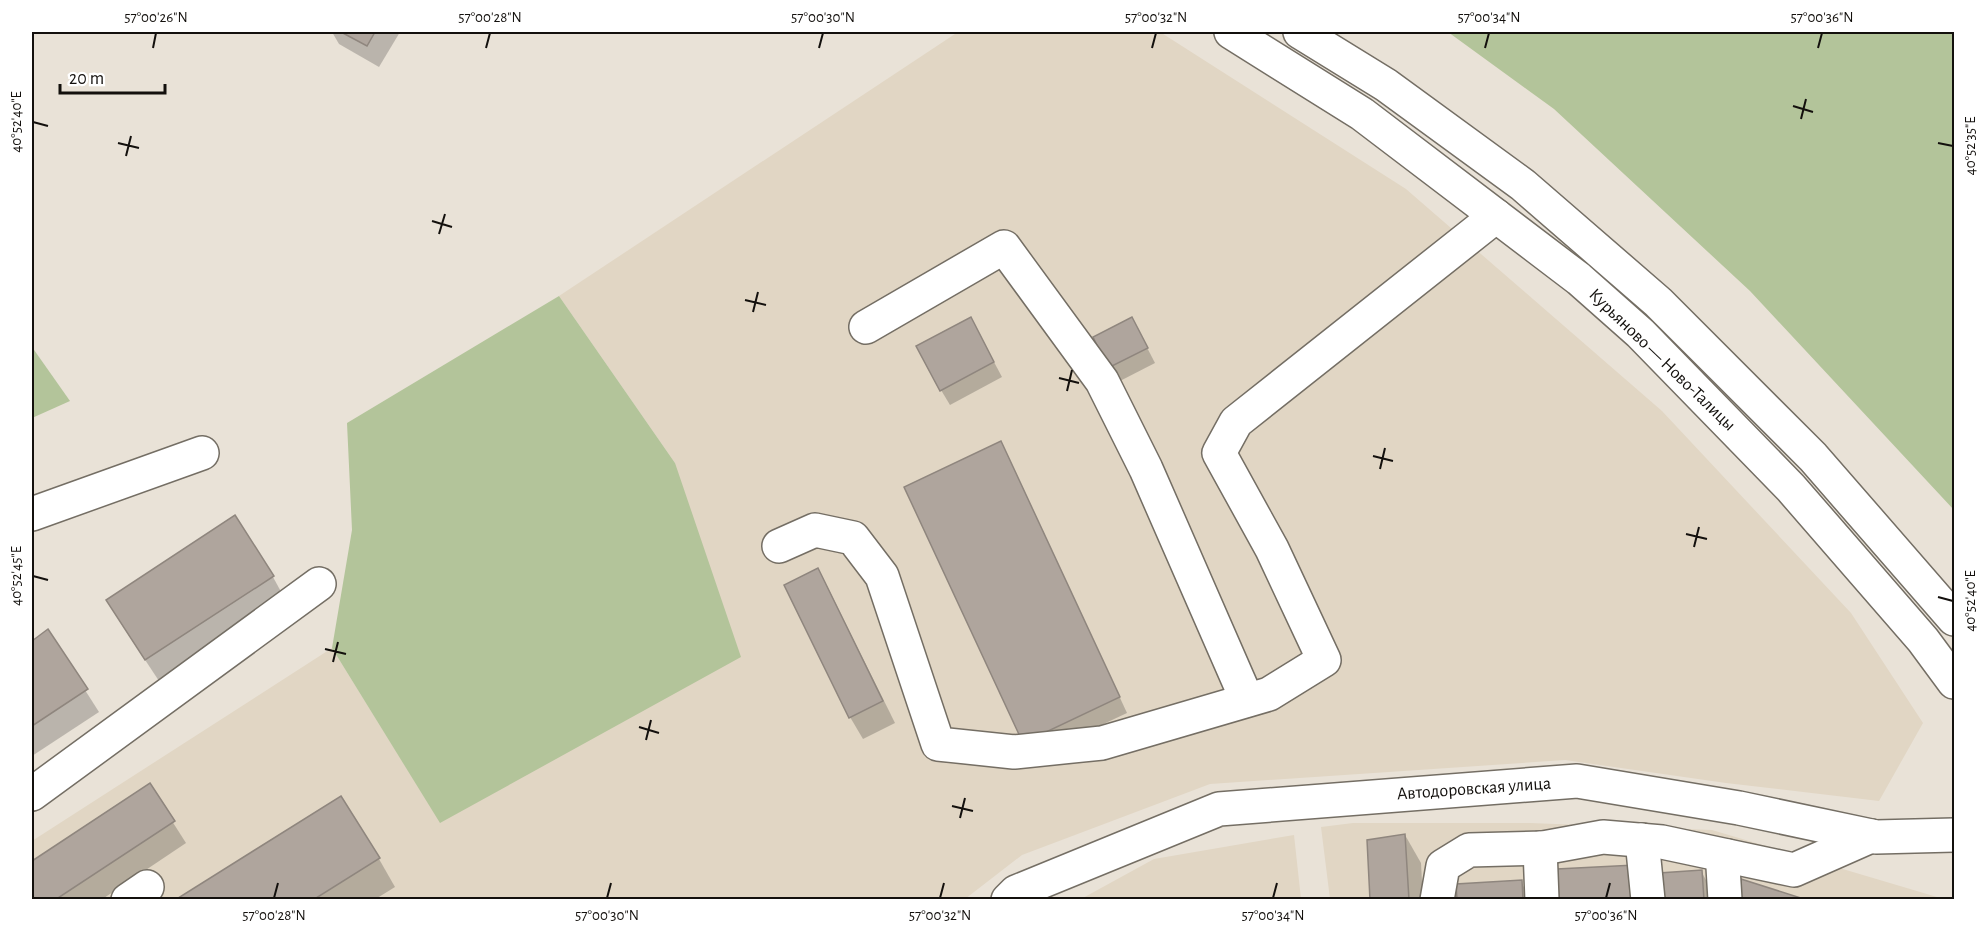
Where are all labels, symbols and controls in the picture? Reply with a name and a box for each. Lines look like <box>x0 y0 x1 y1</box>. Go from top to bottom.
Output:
text: 57°00'26"N <box>124 10 188 25</box>
text: 57°00'28"N <box>458 10 522 25</box>
text: 57°00'30"N <box>791 10 855 25</box>
text: 57°00'32"N <box>1125 10 1187 25</box>
text: 57°00'34"N <box>1457 10 1521 25</box>
text: 57°00'36"N <box>1791 10 1853 25</box>
scale bar <box>60 57 165 95</box>
text: 20 m <box>69 70 104 88</box>
text: 40°52'40"E <box>9 91 24 153</box>
text: 40°52'35"E <box>1963 117 1978 176</box>
street label: Курьяново — Ново-Талицы <box>1585 285 1739 435</box>
text: 40°52'45"E <box>9 546 24 606</box>
text: 40°52'40"E <box>1963 570 1978 632</box>
street label: Автодоровская улица <box>1396 775 1552 803</box>
text: 57°00'28"N <box>242 908 306 923</box>
text: 57°00'30"N <box>575 908 639 923</box>
text: 57°00'32"N <box>909 908 971 923</box>
text: 57°00'34"N <box>1241 908 1305 923</box>
text: 57°00'36"N <box>1575 908 1637 923</box>

